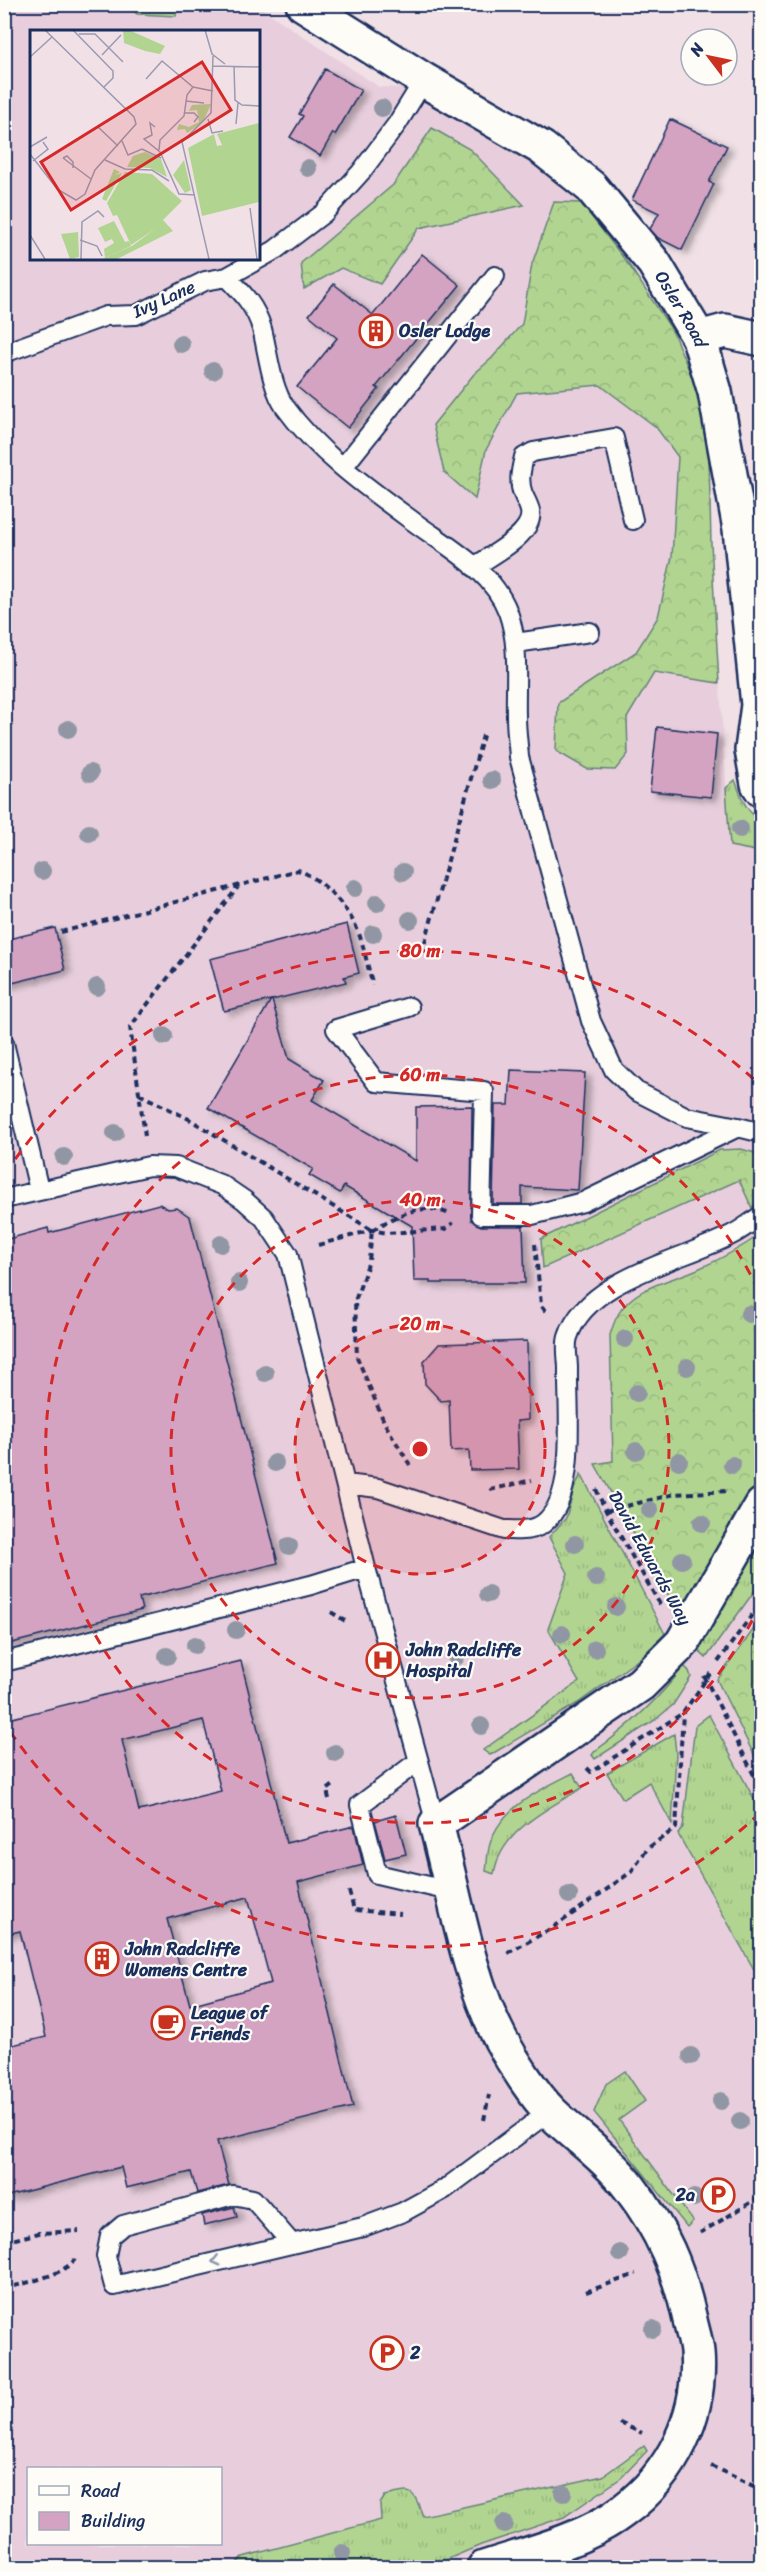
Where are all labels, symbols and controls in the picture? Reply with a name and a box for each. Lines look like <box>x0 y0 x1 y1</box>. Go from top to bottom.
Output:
north arrow <box>679 27 739 87</box>
inset map <box>30 30 260 260</box>
text: N <box>681 36 712 63</box>
street label: Osler Road <box>646 264 717 352</box>
street label: Ivy Lane <box>126 271 201 327</box>
building icon: Osler Lodge <box>358 313 394 349</box>
place label: Osler Lodge <box>399 315 490 347</box>
text: 80 m <box>399 935 441 967</box>
text: 60 m <box>399 1059 440 1091</box>
text: 40 m <box>398 1184 441 1216</box>
text: 20 m <box>399 1308 440 1340</box>
centre of rings <box>410 1439 430 1459</box>
street label: David Edwards Way <box>600 1484 701 1632</box>
place label: John Radcliffe Hospital <box>405 1634 522 1687</box>
hospital icon: John Radcliffe Hospital <box>365 1642 401 1678</box>
place label: John Radcliffe Womens Centre <box>124 1933 248 1986</box>
building icon: John Radcliffe Womens Centre <box>84 1941 120 1977</box>
place label: League of Friends <box>190 1997 269 2050</box>
cafe icon: League of Friends <box>150 2005 186 2041</box>
parking icon: 2a <box>700 2177 736 2213</box>
place label: 2a <box>675 2179 695 2211</box>
one-way arrow <box>212 2254 222 2267</box>
parking icon: 2 <box>369 2335 405 2371</box>
place label: 2 <box>409 2337 421 2369</box>
legend <box>27 2467 222 2545</box>
text: Road <box>81 2475 121 2507</box>
text: Building <box>81 2505 145 2537</box>

